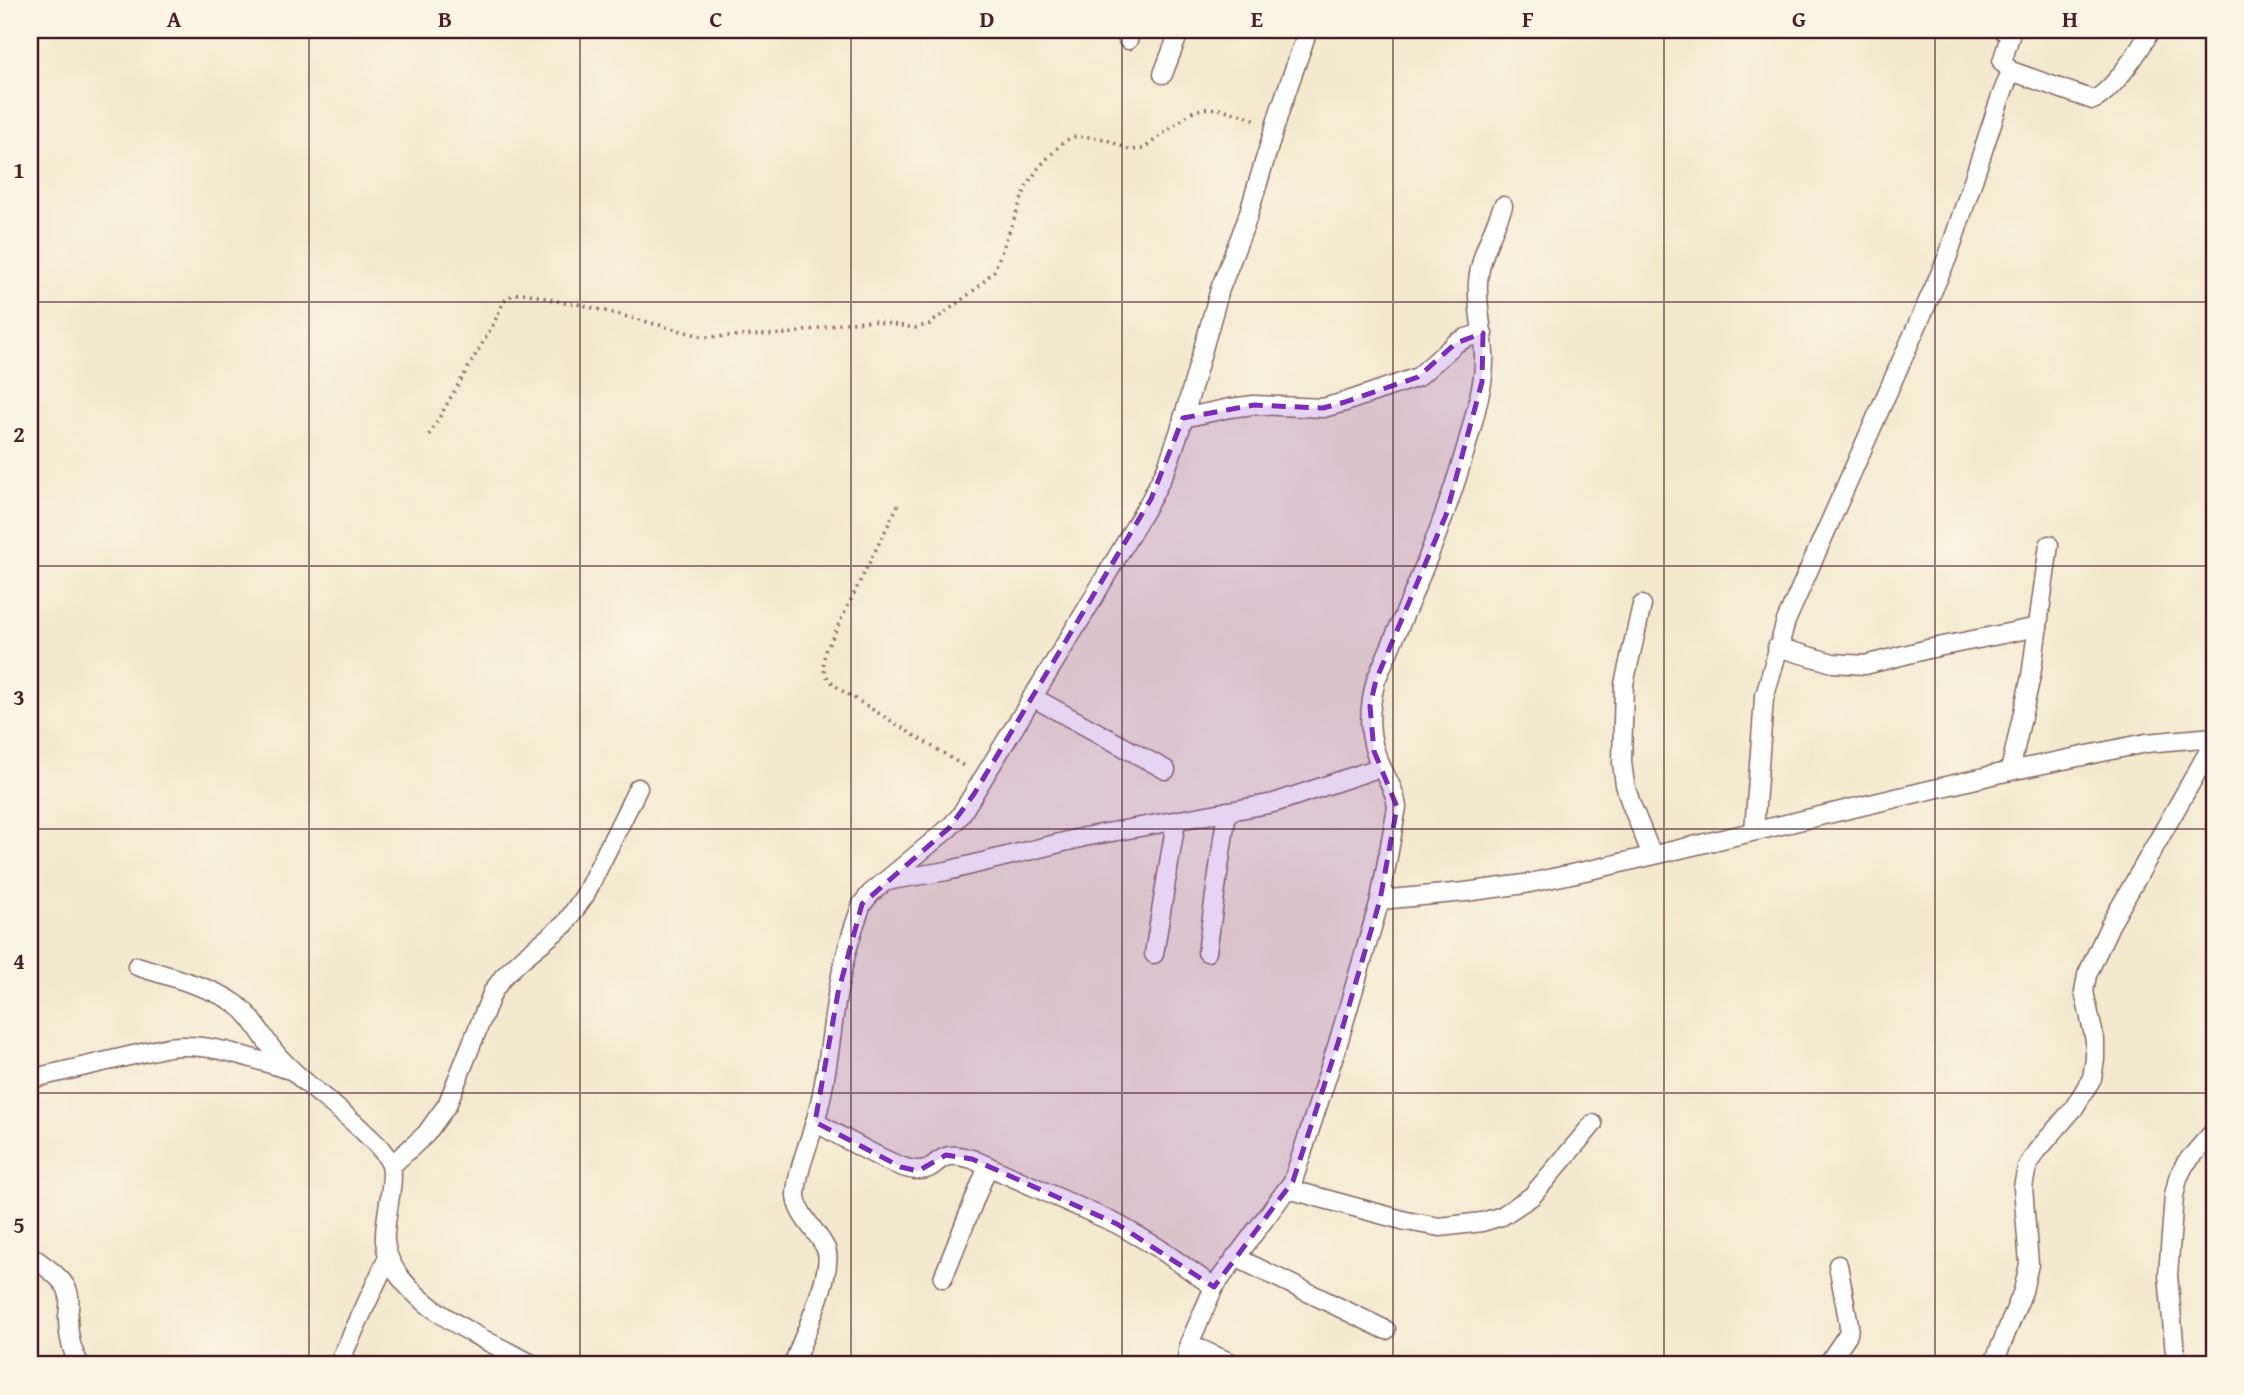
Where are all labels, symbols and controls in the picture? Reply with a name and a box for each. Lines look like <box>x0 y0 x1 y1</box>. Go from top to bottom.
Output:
text: A <box>167 2 182 35</box>
text: B <box>438 2 452 35</box>
text: C <box>709 2 723 35</box>
text: D <box>980 2 995 35</box>
text: E <box>1251 2 1263 35</box>
text: F <box>1522 2 1534 35</box>
text: G <box>1792 2 1806 35</box>
text: H <box>2062 2 2078 35</box>
text: 1 <box>13 153 25 186</box>
text: 2 <box>13 417 25 450</box>
text: 3 <box>13 680 25 713</box>
text: 4 <box>13 944 25 977</box>
text: 5 <box>13 1208 25 1241</box>

